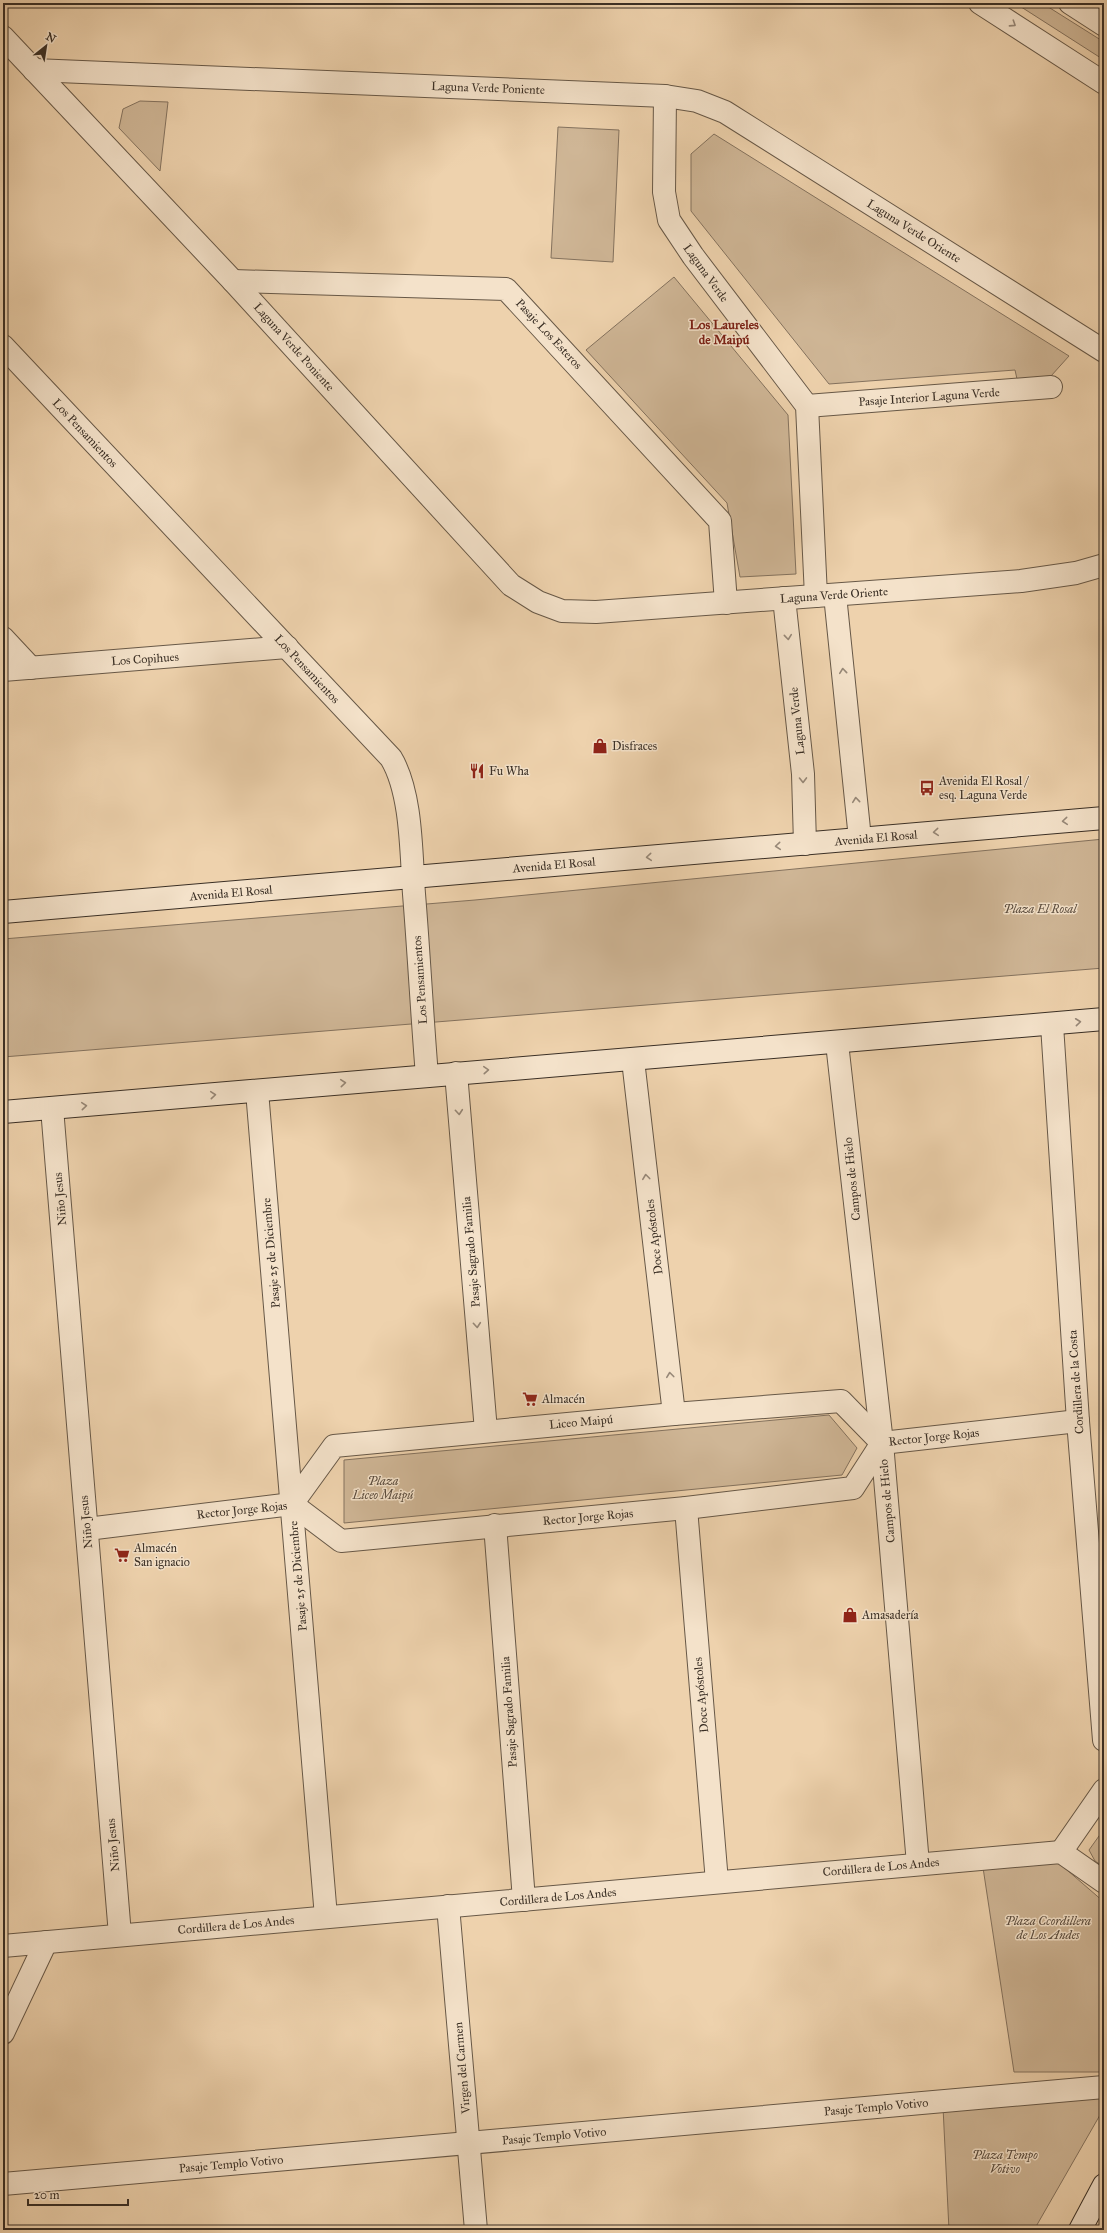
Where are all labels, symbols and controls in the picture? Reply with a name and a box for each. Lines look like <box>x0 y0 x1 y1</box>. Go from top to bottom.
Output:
one-way arrow <box>1009 19 1016 27</box>
north arrow <box>26 26 66 66</box>
text: N <box>43 30 59 46</box>
street label: Laguna Verde Poniente <box>431 79 545 98</box>
street label: Laguna Verde Oriente <box>864 196 964 266</box>
street label: Laguna Verde <box>679 241 732 305</box>
street label: Pasaje Los Esteros <box>513 296 585 372</box>
street label: Laguna Verde Poniente <box>250 300 337 395</box>
district label: Los Laureles de Maipú <box>689 317 759 348</box>
street label: Pasaje Interior Laguna Verde <box>858 385 1000 410</box>
street label: Los Pensamientos <box>50 396 120 470</box>
street label: Laguna Verde Oriente <box>779 584 889 607</box>
street label: Los Pensamientos <box>272 632 342 706</box>
one-way arrow <box>784 634 793 640</box>
street label: Los Copihues <box>111 650 179 668</box>
one-way arrow <box>838 668 847 674</box>
street label: Laguna Verde <box>786 686 809 756</box>
shop icon: Disfraces <box>591 737 609 755</box>
place label: Disfraces <box>612 739 657 753</box>
restaurant icon: Fu Wha <box>468 762 486 780</box>
place label: Fu Wha <box>489 764 530 778</box>
place label: Avenida El Rosal / esq. Laguna Verde <box>938 774 1030 803</box>
one-way arrow <box>799 777 807 783</box>
bus stop icon: Avenida El Rosal / esq. Laguna Verde <box>918 779 936 797</box>
one-way arrow <box>851 797 860 803</box>
one-way arrow <box>1062 817 1068 826</box>
street label: Avenida El Rosal <box>833 827 919 849</box>
one-way arrow <box>933 828 939 837</box>
one-way arrow <box>775 841 781 850</box>
one-way arrow <box>646 853 652 862</box>
street label: Avenida El Rosal <box>511 854 597 876</box>
street label: Avenida El Rosal <box>188 882 274 904</box>
park label: Plaza El Rosal <box>1004 902 1078 916</box>
street label: Los Pensamientos <box>410 935 430 1025</box>
one-way arrow <box>1075 1018 1081 1027</box>
one-way arrow <box>483 1066 489 1075</box>
one-way arrow <box>340 1079 346 1088</box>
one-way arrow <box>210 1090 216 1099</box>
one-way arrow <box>81 1101 87 1110</box>
one-way arrow <box>455 1109 464 1115</box>
street label: Campos de Hielo <box>841 1136 863 1222</box>
street label: Niño Jesus <box>51 1172 70 1226</box>
one-way arrow <box>642 1174 651 1180</box>
street label: Pasaje Sagrado Familia <box>459 1195 484 1308</box>
street label: Pasaje 25 de Diciembre <box>259 1197 283 1309</box>
street label: Doce Apóstoles <box>642 1199 666 1275</box>
one-way arrow <box>473 1322 482 1328</box>
street label: Cordillera de la Costa <box>1065 1329 1087 1434</box>
one-way arrow <box>666 1372 675 1378</box>
supermarket icon: Almacén <box>521 1390 539 1408</box>
place label: Almacén <box>541 1392 586 1406</box>
street label: Liceo Maipú <box>548 1412 614 1432</box>
street label: Rector Jorge Rojas <box>888 1425 980 1450</box>
street label: Campos de Hielo <box>876 1459 898 1543</box>
park label: Plaza Liceo Maipú <box>352 1474 414 1503</box>
street label: Niño Jesus <box>77 1495 96 1549</box>
street label: Rector Jorge Rojas <box>196 1498 288 1523</box>
street label: Rector Jorge Rojas <box>542 1506 634 1529</box>
street label: Pasaje 25 de Diciembre <box>286 1520 310 1632</box>
place label: Almacén San ignacio <box>133 1541 190 1570</box>
supermarket icon: Almacén San ignacio <box>113 1546 131 1564</box>
shop icon: Amasadería <box>841 1606 859 1624</box>
place label: Amasadería <box>861 1608 919 1622</box>
street label: Pasaje Sagrado Familia <box>498 1655 521 1768</box>
street label: Doce Apóstoles <box>691 1657 711 1733</box>
street label: Niño Jesus <box>104 1818 123 1872</box>
street label: Cordillera de Los Andes <box>822 1855 940 1879</box>
street label: Cordillera de Los Andes <box>499 1885 617 1909</box>
street label: Cordillera de Los Andes <box>177 1913 295 1937</box>
park label: Plaza Ccordillera de Los Andes <box>1005 1914 1091 1942</box>
street label: Virgen del Carmen <box>451 2021 474 2115</box>
street label: Pasaje Templo Votivo <box>823 2095 929 2119</box>
street label: Pasaje Templo Votivo <box>501 2124 607 2148</box>
park label: Plaza Tempo Votivo <box>972 2148 1038 2176</box>
street label: Pasaje Templo Votivo <box>178 2152 284 2176</box>
scale bar <box>28 2181 128 2207</box>
text: 20 m <box>34 2188 60 2202</box>

